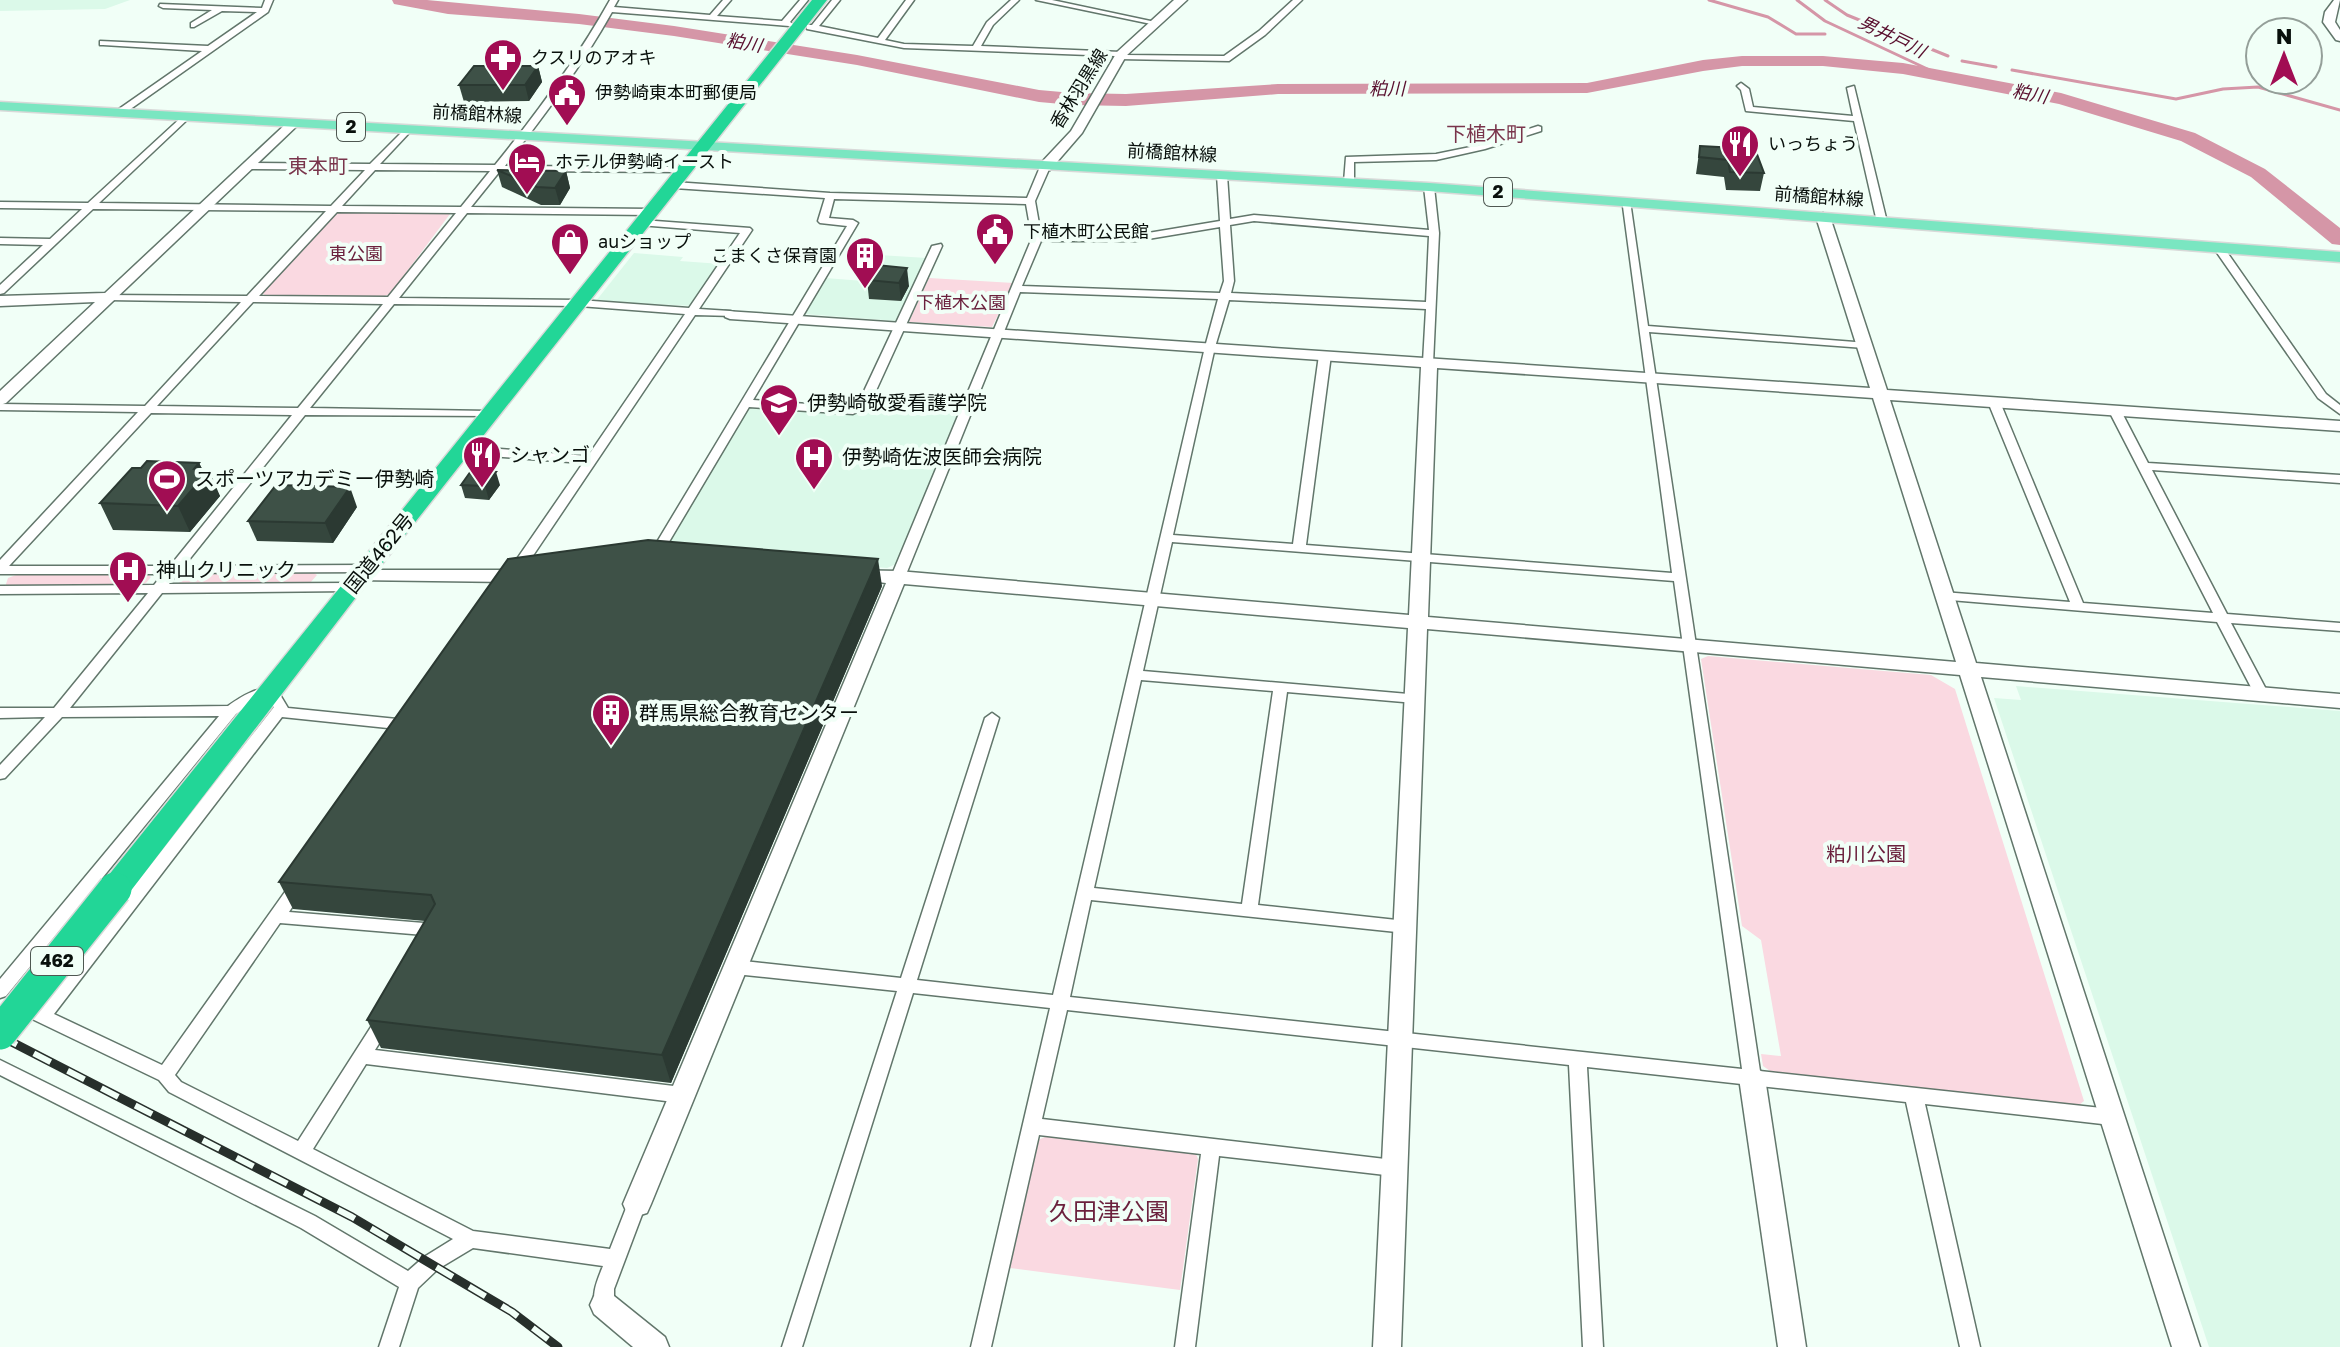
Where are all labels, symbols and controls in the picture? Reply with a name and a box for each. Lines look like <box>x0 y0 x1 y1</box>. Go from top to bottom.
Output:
water label: 男井戸川 <box>1855 10 1931 63</box>
north arrow <box>2244 16 2324 96</box>
text: N <box>2276 22 2292 49</box>
water label: 粕川 <box>725 28 766 56</box>
pharmacy icon: クスリのアオキ <box>482 37 524 92</box>
street label: 香林羽黒線 <box>1045 44 1111 132</box>
place label: クスリのアオキ <box>531 46 656 68</box>
public building icon: 伊勢崎東本町郵便局 <box>546 72 588 127</box>
water label: 粕川 <box>1369 77 1407 99</box>
water label: 粕川 <box>2010 79 2052 108</box>
place label: 伊勢崎東本町郵便局 <box>595 81 757 103</box>
street label: 前橋館林線 <box>432 100 523 126</box>
road number: 2 <box>337 113 365 141</box>
district label: 下植木町 <box>1446 121 1526 145</box>
restaurant icon: いっちょう <box>1719 123 1761 178</box>
place label: いっちょう <box>1768 132 1858 154</box>
street label: 前橋館林線 <box>1127 139 1218 165</box>
hotel icon: ホテル伊勢崎イースト <box>506 141 548 196</box>
place label: ホテル伊勢崎イースト <box>555 150 734 172</box>
district label: 東本町 <box>288 153 348 177</box>
road number: 2 <box>1484 178 1512 206</box>
street label: 前橋館林線 <box>1773 182 1865 210</box>
public building icon: 下植木町公民館 <box>974 211 1016 266</box>
place label: 下植木町公民館 <box>1023 220 1149 242</box>
shop icon: auショップ <box>549 221 591 276</box>
place label: auショップ <box>598 230 691 252</box>
building icon: こまくさ保育園 <box>844 235 886 290</box>
park label: 東公園 <box>329 242 383 264</box>
place label: こまくさ保育園 <box>711 244 837 266</box>
park label: 下植木公園 <box>916 291 1006 313</box>
school or university icon: 伊勢崎敬愛看護学院 <box>758 382 800 437</box>
place label: 伊勢崎敬愛看護学院 <box>807 390 987 414</box>
restaurant icon: シャンゴ <box>461 434 503 489</box>
hospital icon: 伊勢崎佐波医師会病院 <box>793 436 835 491</box>
place label: シャンゴ <box>510 442 590 466</box>
place label: 伊勢崎佐波医師会病院 <box>842 444 1042 468</box>
sports icon: スポーツアカデミー伊勢崎 <box>146 458 188 513</box>
place label: スポーツアカデミー伊勢崎 <box>195 466 435 490</box>
street label: 国道462号 <box>339 508 418 597</box>
hospital icon: 神山クリニック <box>107 549 149 604</box>
place label: 神山クリニック <box>156 557 296 581</box>
building icon: 群馬県総合教育センター <box>590 692 632 747</box>
place label: 群馬県総合教育センター <box>639 700 859 724</box>
park label: 粕川公園 <box>1826 841 1906 865</box>
road number: 462 <box>31 947 83 975</box>
park label: 久田津公園 <box>1049 1196 1169 1225</box>

